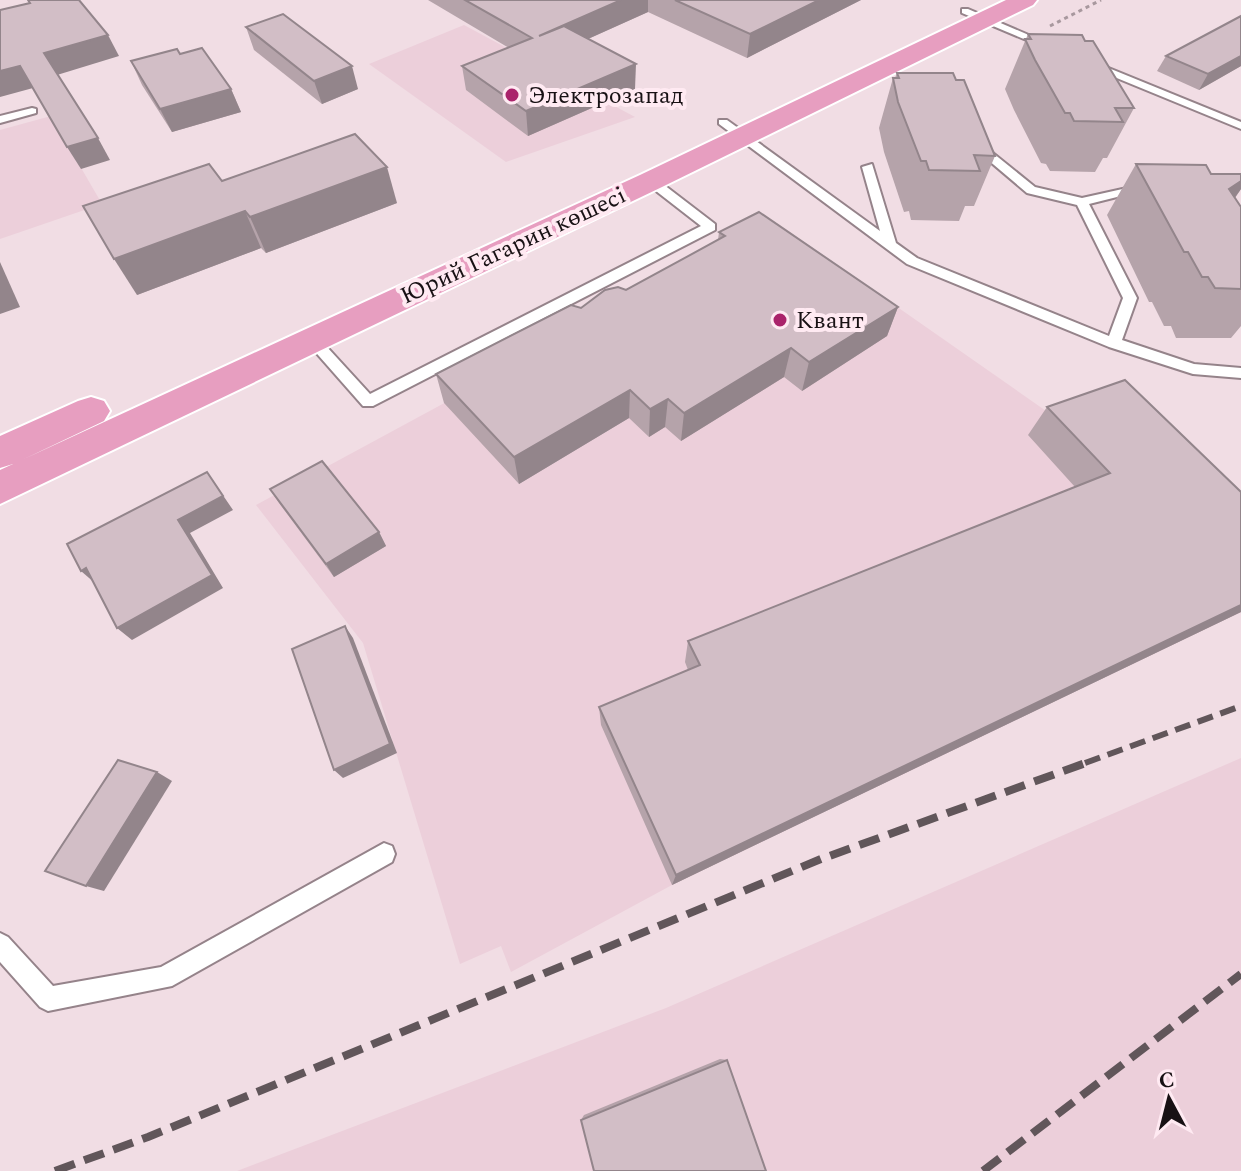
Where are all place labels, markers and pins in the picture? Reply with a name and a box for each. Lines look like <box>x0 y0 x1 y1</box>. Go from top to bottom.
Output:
place label: Электрозапад <box>528 78 684 114</box>
marker: Электрозапад <box>503 86 521 104</box>
place label: Квант <box>796 303 864 339</box>
marker: Квант <box>771 311 789 329</box>

